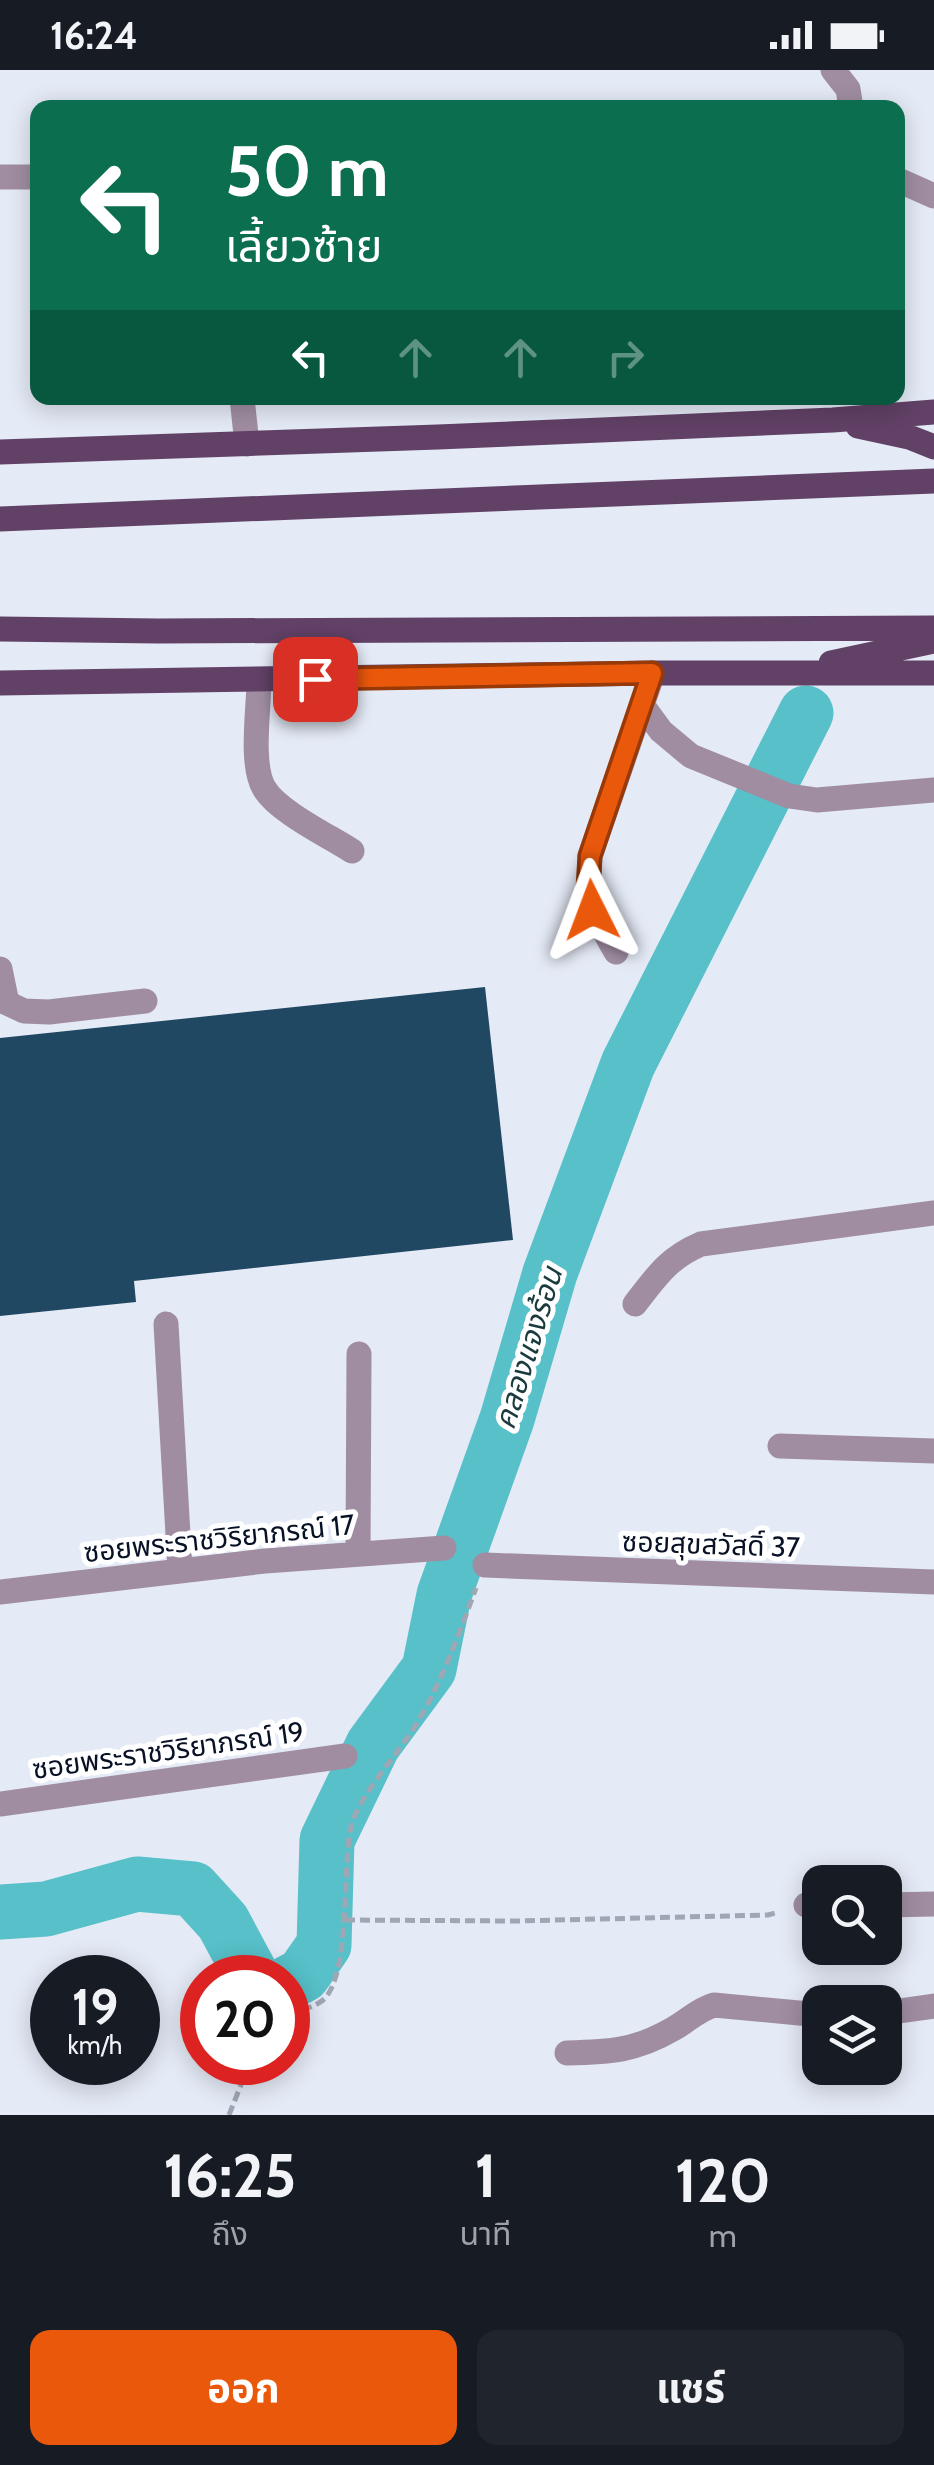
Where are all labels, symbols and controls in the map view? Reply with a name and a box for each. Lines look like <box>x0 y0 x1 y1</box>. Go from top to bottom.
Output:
text: 16:24 <box>50 12 138 59</box>
text: 50 m <box>225 128 389 214</box>
icon: left <box>60 140 190 270</box>
text: เลี้ยวซ้าย <box>225 219 382 273</box>
icon: left <box>283 330 338 385</box>
icon: ahead <box>388 330 443 385</box>
icon: ahead <box>493 330 548 385</box>
icon: right <box>598 330 653 385</box>
pin <box>273 637 358 722</box>
icon: arrive <box>288 652 343 707</box>
position arrow <box>540 858 644 962</box>
water label: คลองแจงร้อน <box>486 1261 571 1433</box>
street label: ซอยพระราชวิริยาภรณ์ 17 <box>82 1507 356 1569</box>
street label: ซอยสุขสวัสดิ์ 37 <box>621 1524 801 1564</box>
street label: ซอยพระราชวิริยาภรณ์ 19 <box>30 1714 306 1786</box>
map controls <box>802 1865 902 2085</box>
button: search <box>802 1865 902 1965</box>
speed limit sign: 20 <box>180 1955 310 2085</box>
text: 19 <box>72 1977 118 2038</box>
button: layers <box>802 1985 902 2085</box>
text: km/h <box>68 2030 122 2060</box>
text: 16:25 <box>163 2139 296 2212</box>
text: 1 <box>474 2139 497 2212</box>
text: 120 <box>675 2144 771 2217</box>
text: ถึง <box>211 2214 248 2253</box>
text: นาที <box>459 2214 512 2253</box>
text: m <box>709 2216 737 2255</box>
button: ออก <box>30 2330 457 2445</box>
button: แชร์ <box>477 2330 904 2445</box>

